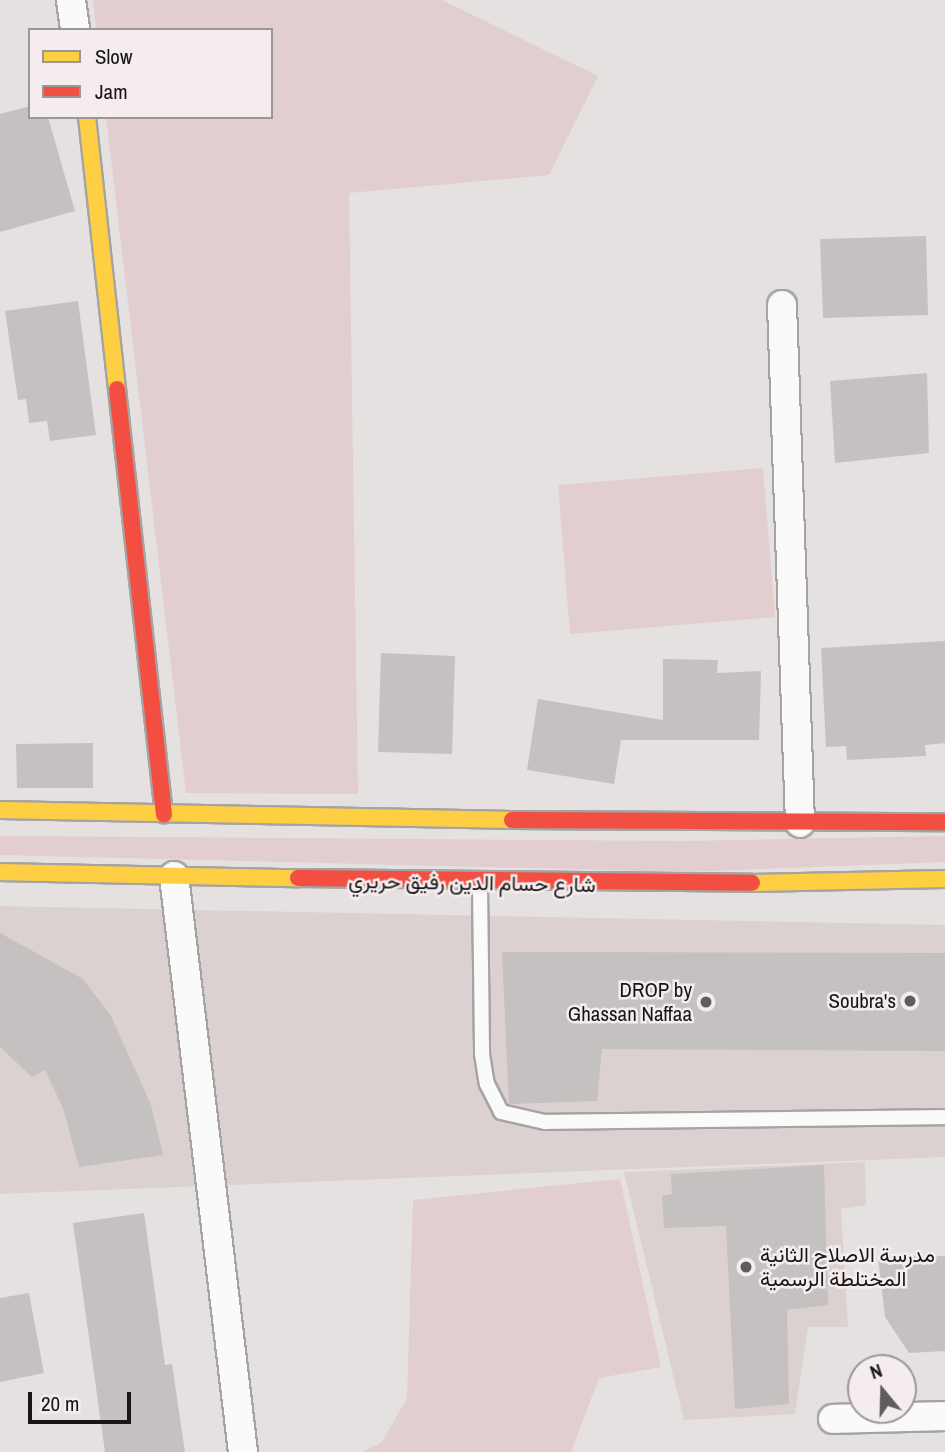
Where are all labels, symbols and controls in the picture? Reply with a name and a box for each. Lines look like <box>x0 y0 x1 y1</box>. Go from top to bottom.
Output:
legend <box>28 28 273 119</box>
text: Slow <box>95 42 132 71</box>
text: Jam <box>95 77 128 106</box>
street label: شارع حسام الدين رفيق حريري <box>348 868 596 898</box>
place label: DROP by Ghassan Naffaa <box>568 977 692 1027</box>
place label: Soubra's <box>829 988 896 1014</box>
marker: Soubra's <box>902 993 918 1009</box>
marker: DROP by Ghassan Naffaa <box>698 994 714 1010</box>
place label: مدرسة الاصلاح الثانية المختلطة الرسمية <box>760 1242 935 1292</box>
marker: مدرسة الاصلاح الثانية المختلطة الرسمية <box>738 1259 754 1275</box>
north arrow <box>847 1354 917 1424</box>
text: N <box>866 1357 885 1385</box>
scale bar <box>32 1378 135 1422</box>
text: 20 m <box>41 1389 79 1418</box>

